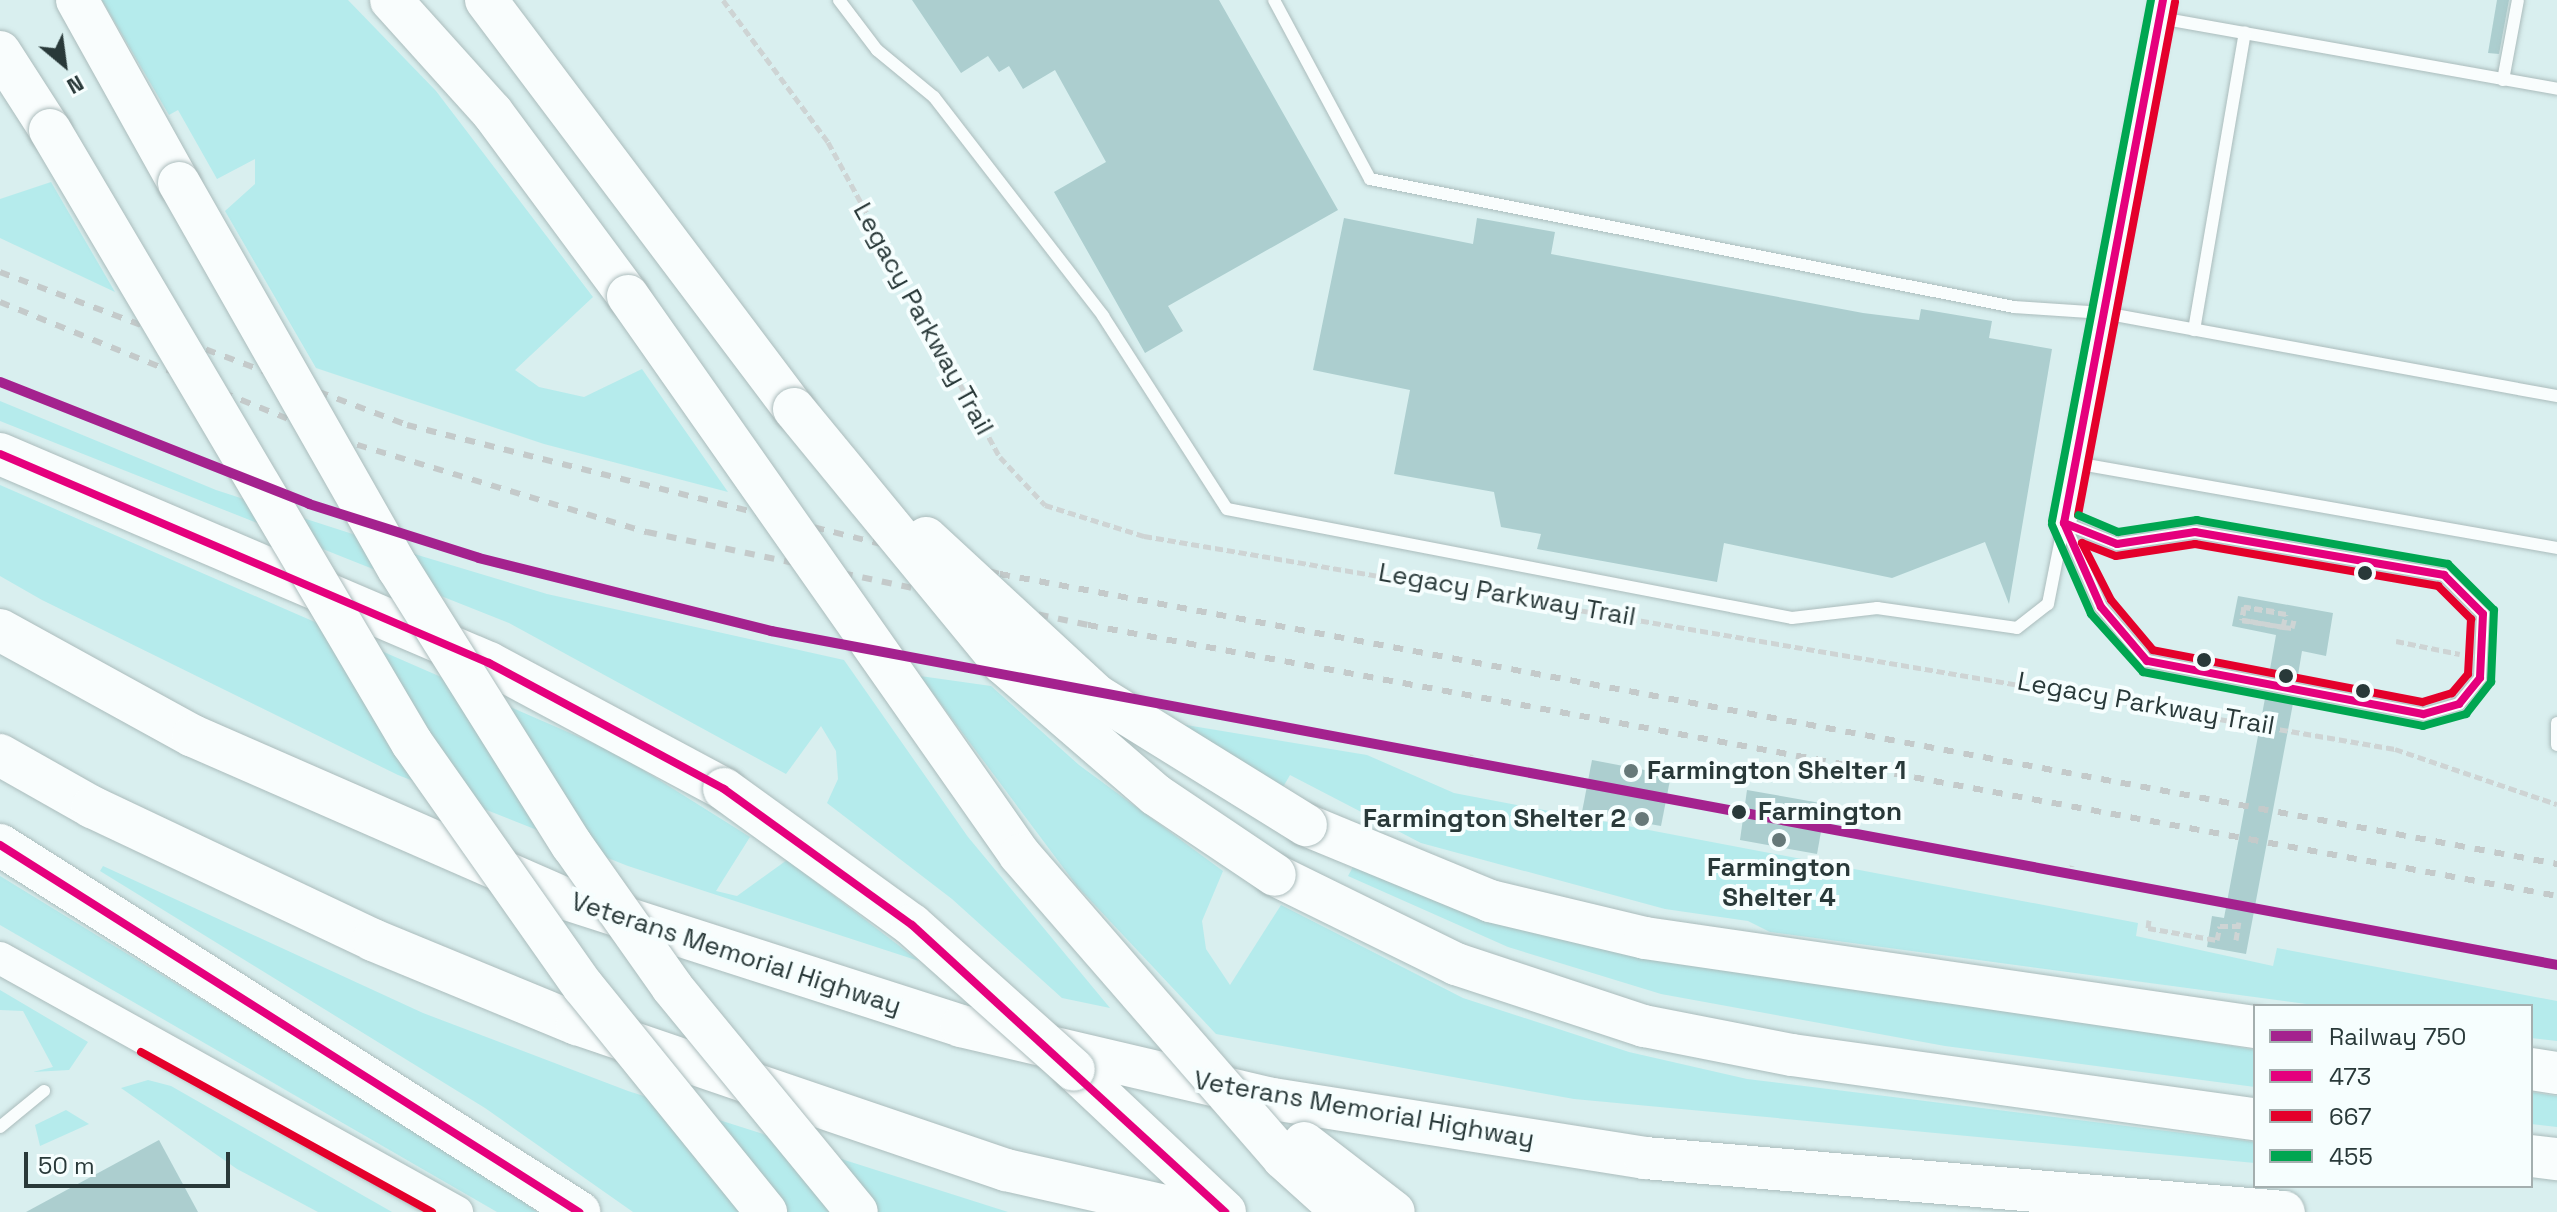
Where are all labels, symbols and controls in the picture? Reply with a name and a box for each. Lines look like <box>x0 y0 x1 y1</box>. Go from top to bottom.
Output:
north arrow <box>24 24 104 104</box>
text: N <box>62 69 89 101</box>
street label: Legacy Parkway Trail <box>846 197 1000 441</box>
street label: Legacy Parkway Trail <box>1376 557 1638 633</box>
unlabelled marker <box>2357 565 2373 581</box>
unlabelled marker <box>2196 652 2212 668</box>
street label: Legacy Parkway Trail <box>2015 666 2277 742</box>
unlabelled marker <box>2278 668 2294 684</box>
unlabelled marker <box>2355 683 2371 699</box>
place label: Farmington Shelter 1 <box>1647 755 1906 787</box>
marker: Farmington Shelter 1 <box>1622 762 1640 780</box>
place label: Farmington <box>1758 796 1902 828</box>
marker: Farmington <box>1727 800 1751 824</box>
place label: Farmington Shelter 2 <box>1363 803 1626 835</box>
marker: Farmington Shelter 2 <box>1633 810 1651 828</box>
marker: Farmington Shelter 4 <box>1770 831 1788 849</box>
place label: Farmington Shelter 4 <box>1707 852 1851 914</box>
street label: Veterans Memorial Highway <box>567 886 905 1022</box>
legend <box>2253 1004 2533 1188</box>
text: Railway 750 <box>2329 1021 2466 1052</box>
text: 473 <box>2329 1061 2371 1092</box>
street label: Veterans Memorial Highway <box>1191 1065 1537 1155</box>
text: 667 <box>2329 1101 2372 1132</box>
scale bar <box>28 1136 234 1186</box>
text: 455 <box>2329 1141 2373 1172</box>
text: 50 m <box>38 1150 95 1181</box>

